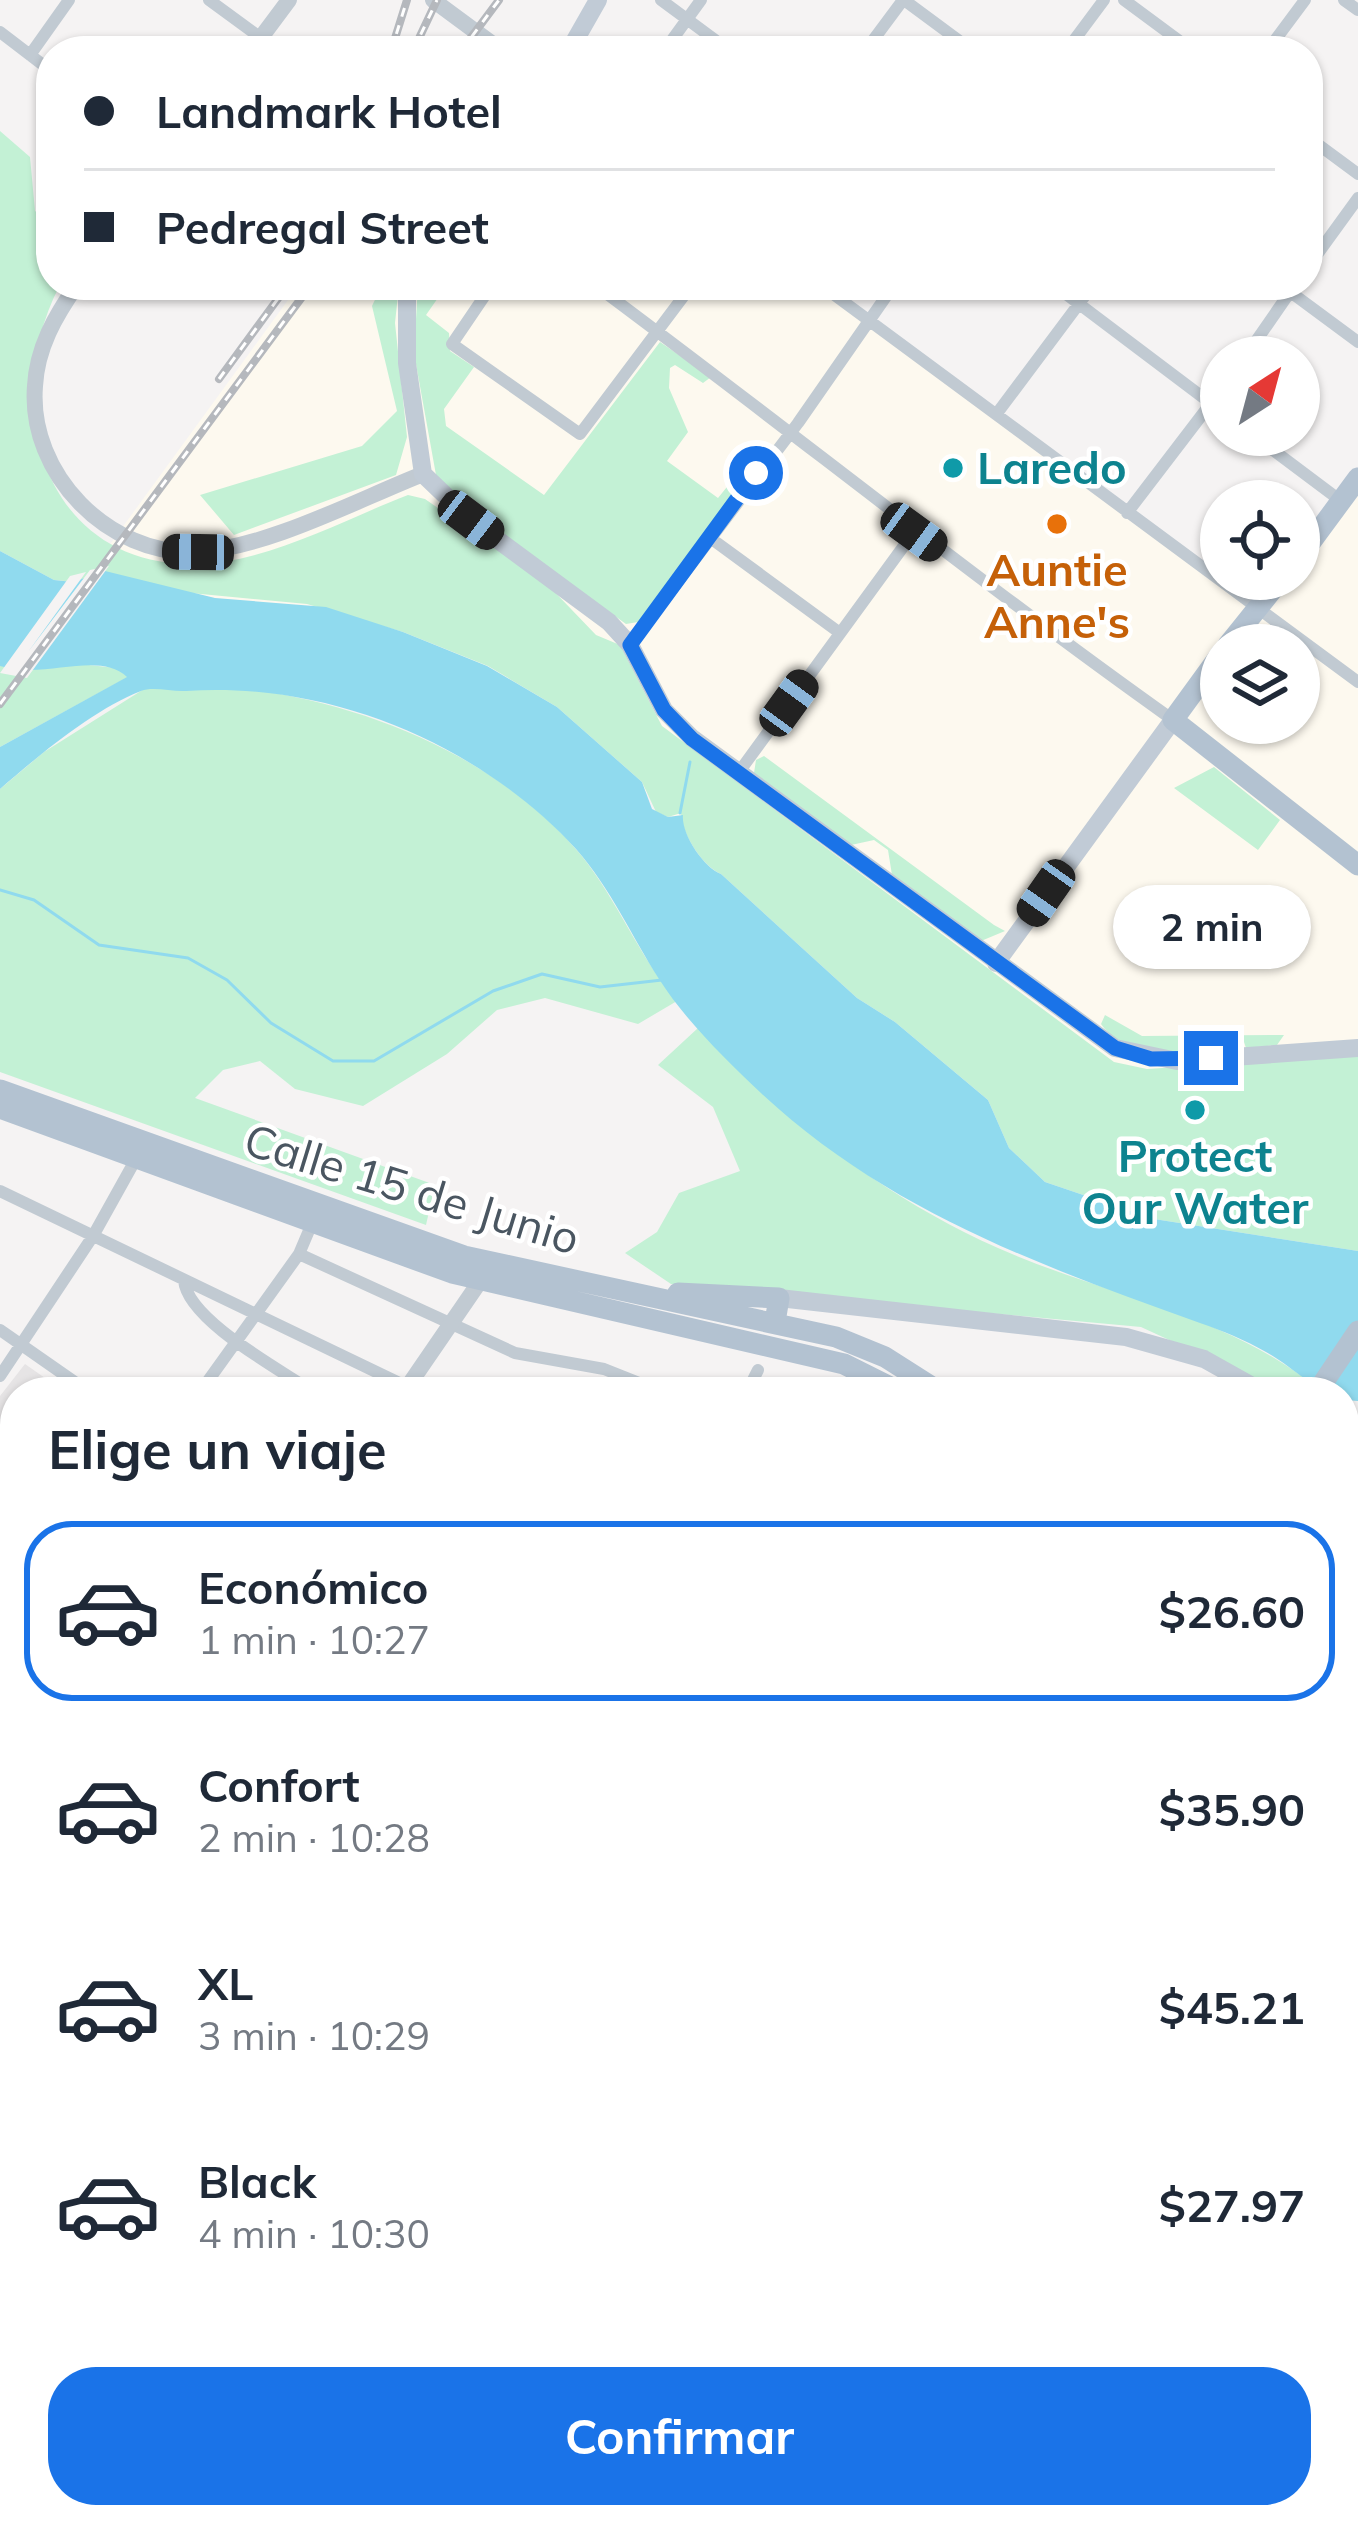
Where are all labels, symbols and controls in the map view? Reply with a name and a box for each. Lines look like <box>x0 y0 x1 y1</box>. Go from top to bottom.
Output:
text: Landmark Hotel <box>156 83 502 139</box>
text: Pedregal Street <box>156 199 489 255</box>
north arrow <box>1200 336 1320 456</box>
map controls <box>1200 336 1320 744</box>
place label: Laredo <box>977 439 1127 495</box>
route start <box>729 446 783 500</box>
marker: Laredo <box>940 455 966 481</box>
button: locate <box>1200 480 1320 600</box>
car <box>431 484 511 556</box>
car <box>874 496 954 568</box>
marker: Auntie Anne's <box>1044 511 1070 537</box>
car <box>162 533 234 571</box>
place label: Auntie Anne's <box>984 541 1130 649</box>
button: layers <box>1200 624 1320 744</box>
car <box>753 663 825 743</box>
car <box>1011 853 1081 933</box>
callout: 2 min <box>1112 884 1310 968</box>
text: 2 min <box>1161 902 1263 951</box>
route end <box>1184 1031 1238 1085</box>
marker: Protect Our Water <box>1182 1097 1208 1123</box>
street label: Calle 15 de Junio <box>238 1111 586 1266</box>
place label: Protect Our Water <box>1081 1127 1309 1235</box>
text: Elige un viaje <box>48 1415 386 1483</box>
icon: car <box>54 1557 162 1665</box>
text: Económico <box>198 1559 428 1615</box>
text: $26.60 <box>1159 1583 1305 1639</box>
text: 1 min · 10:27 <box>198 1615 430 1664</box>
icon: car <box>54 1755 162 1863</box>
text: Confort <box>198 1757 360 1813</box>
text: $35.90 <box>1159 1781 1305 1837</box>
text: 2 min · 10:28 <box>198 1813 430 1862</box>
icon: car <box>54 1953 162 2061</box>
text: XL <box>198 1955 253 2011</box>
text: $45.21 <box>1159 1979 1305 2035</box>
text: 3 min · 10:29 <box>198 2011 430 2060</box>
icon: car <box>54 2151 162 2259</box>
text: Black <box>198 2153 316 2209</box>
text: $27.97 <box>1159 2177 1305 2233</box>
text: 4 min · 10:30 <box>198 2209 430 2258</box>
button: Confirmar <box>48 2367 1311 2505</box>

